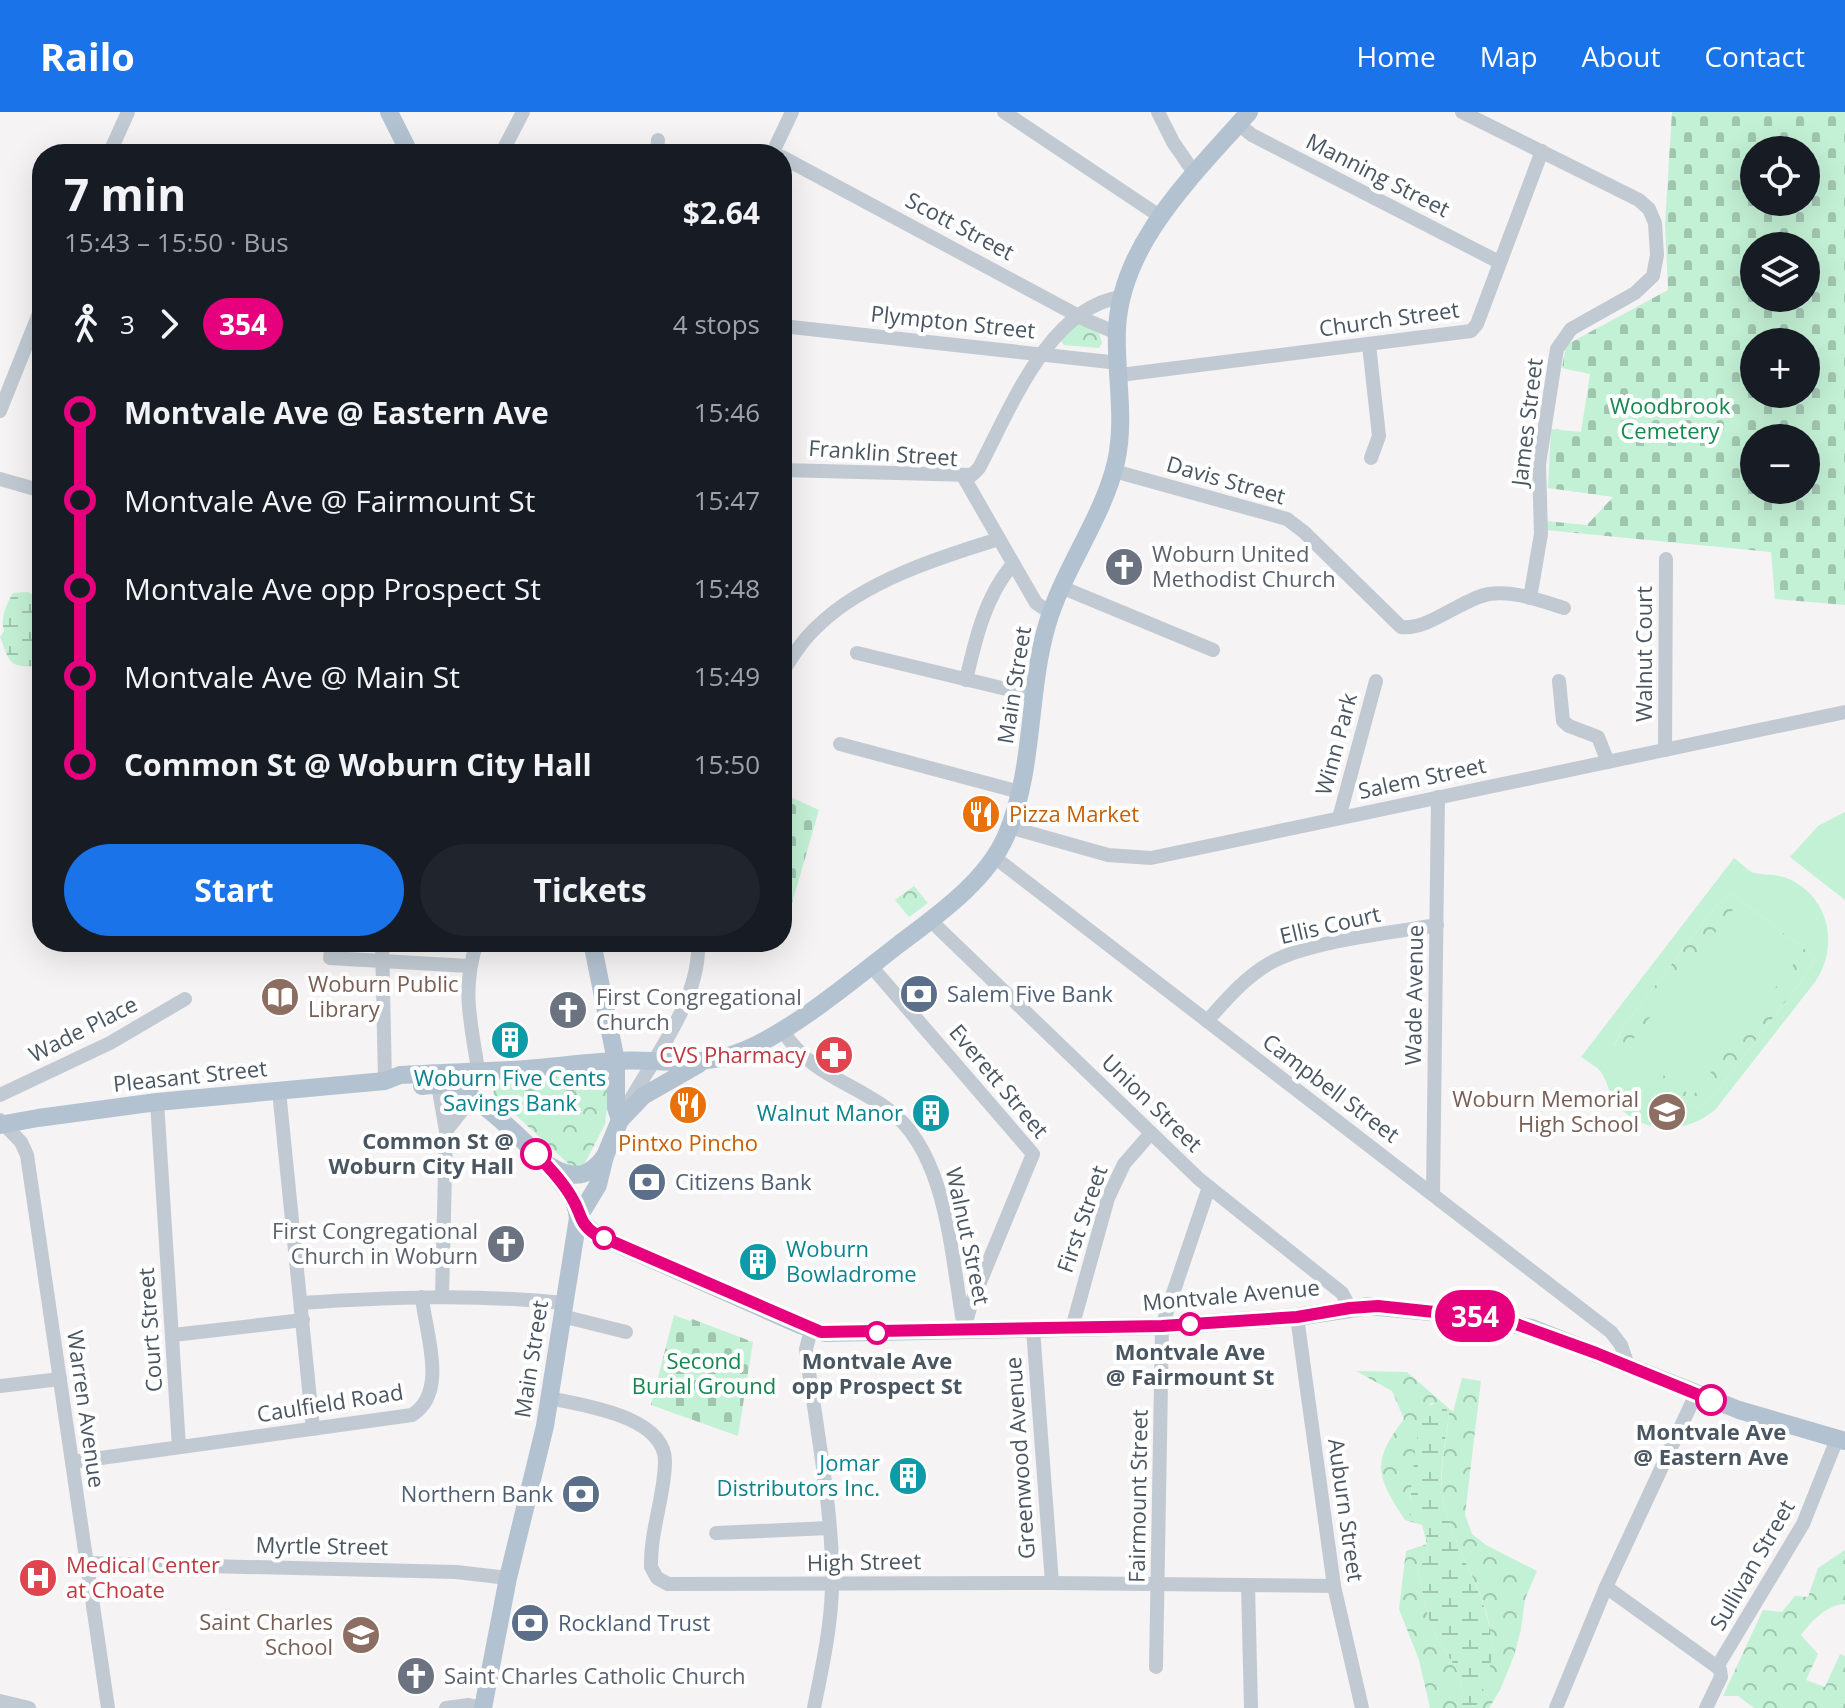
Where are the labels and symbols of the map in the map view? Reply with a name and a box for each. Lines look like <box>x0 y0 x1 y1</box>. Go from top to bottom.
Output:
street label: Manning Street <box>1302 125 1455 223</box>
street label: Scott Street <box>901 184 1020 266</box>
street label: Church Street <box>1317 293 1461 343</box>
street label: Plympton Street <box>869 297 1037 345</box>
street label: James Street <box>1503 356 1549 489</box>
park label: Woodbrook Cemetery <box>1610 390 1731 445</box>
street label: Franklin Street <box>808 432 959 472</box>
street label: Davis Street <box>1163 448 1289 510</box>
place label: Woburn United Methodist Church <box>1152 538 1336 593</box>
church icon: Woburn United Methodist Church <box>1103 546 1145 588</box>
street label: Walnut Court <box>1628 586 1658 722</box>
street label: Main Street <box>989 624 1037 746</box>
street label: Winn Park <box>1307 689 1363 798</box>
street label: Salem Street <box>1355 749 1489 805</box>
restaurant icon: Pizza Market <box>960 793 1002 835</box>
place label: Pizza Market <box>1009 798 1139 828</box>
street label: Ellis Court <box>1276 898 1383 950</box>
street label: Wade Avenue <box>1397 924 1429 1066</box>
place label: Woburn Public Library <box>308 968 459 1023</box>
bank icon: Salem Five Bank <box>898 973 940 1015</box>
library icon: Woburn Public Library <box>259 976 301 1018</box>
place label: Salem Five Bank <box>947 978 1113 1008</box>
place label: First Congregational Church <box>596 981 802 1036</box>
street label: Wade Place <box>23 988 142 1068</box>
church icon: First Congregational Church <box>547 989 589 1031</box>
street label: Everett Street <box>943 1017 1056 1144</box>
building icon: Woburn Five Cents Savings Bank <box>489 1019 531 1061</box>
street label: Campbell Street <box>1257 1026 1406 1149</box>
pharmacy icon: CVS Pharmacy <box>813 1034 855 1076</box>
place label: CVS Pharmacy <box>659 1039 807 1069</box>
street label: Union Street <box>1096 1047 1210 1158</box>
street label: Pleasant Street <box>111 1052 268 1098</box>
place label: Woburn Five Cents Savings Bank <box>414 1062 606 1117</box>
place label: Woburn Memorial High School <box>1452 1083 1639 1138</box>
restaurant icon: Pintxo Pincho <box>667 1084 709 1126</box>
school or university icon: Woburn Memorial High School <box>1646 1091 1688 1133</box>
building icon: Walnut Manor <box>910 1092 952 1134</box>
place label: Walnut Manor <box>757 1097 903 1127</box>
place label: Common St @ Woburn City Hall <box>329 1125 514 1180</box>
place label: Pintxo Pincho <box>618 1127 758 1157</box>
marker: Common St @ Woburn City Hall <box>521 1139 551 1169</box>
bank icon: Citizens Bank <box>626 1161 668 1203</box>
street label: First Street <box>1049 1161 1113 1276</box>
street label: Walnut Street <box>940 1164 998 1308</box>
place label: Citizens Bank <box>675 1166 812 1196</box>
place label: First Congregational Church in Woburn <box>272 1215 478 1270</box>
church icon: First Congregational Church in Woburn <box>485 1223 527 1265</box>
unlabelled marker <box>593 1227 615 1249</box>
place label: Woburn Bowladrome <box>786 1233 917 1288</box>
building icon: Woburn Bowladrome <box>737 1241 779 1283</box>
street label: Court Street <box>130 1267 168 1393</box>
street label: Montvale Avenue <box>1141 1271 1321 1317</box>
line badge: 354 <box>1429 1290 1521 1342</box>
street label: Main Street <box>506 1298 554 1420</box>
marker: Montvale Ave @ Fairmount St <box>1179 1313 1201 1335</box>
marker: Montvale Ave opp Prospect St <box>866 1322 888 1344</box>
street label: Warren Avenue <box>61 1328 113 1490</box>
place label: Montvale Ave @ Fairmount St <box>1106 1336 1274 1391</box>
park label: Second Burial Ground <box>632 1345 776 1400</box>
place label: Montvale Ave opp Prospect St <box>792 1345 962 1400</box>
street label: Greenwood Avenue <box>997 1356 1041 1560</box>
street label: Caulfield Road <box>255 1376 405 1428</box>
marker: Montvale Ave @ Eastern Ave <box>1696 1385 1726 1415</box>
street label: Fairmount Street <box>1120 1409 1154 1583</box>
place label: Montvale Ave @ Eastern Ave <box>1633 1416 1789 1471</box>
street label: Auburn Street <box>1322 1436 1372 1583</box>
place label: Jomar Distributors Inc. <box>716 1447 880 1502</box>
building icon: Jomar Distributors Inc. <box>887 1455 929 1497</box>
bank icon: Northern Bank <box>560 1473 602 1515</box>
place label: Northern Bank <box>401 1478 553 1508</box>
street label: Sullivan Street <box>1702 1494 1801 1635</box>
street label: Myrtle Street <box>255 1529 389 1561</box>
street label: High Street <box>807 1545 922 1577</box>
place label: Medical Center at Choate <box>66 1549 220 1604</box>
hospital icon: Medical Center at Choate <box>17 1557 59 1599</box>
bank icon: Rockland Trust <box>509 1602 551 1644</box>
place label: Saint Charles School <box>199 1606 333 1661</box>
place label: Rockland Trust <box>558 1607 710 1637</box>
school or university icon: Saint Charles School <box>340 1614 382 1656</box>
church icon: Saint Charles Catholic Church <box>395 1655 437 1697</box>
place label: Saint Charles Catholic Church <box>444 1660 745 1690</box>

